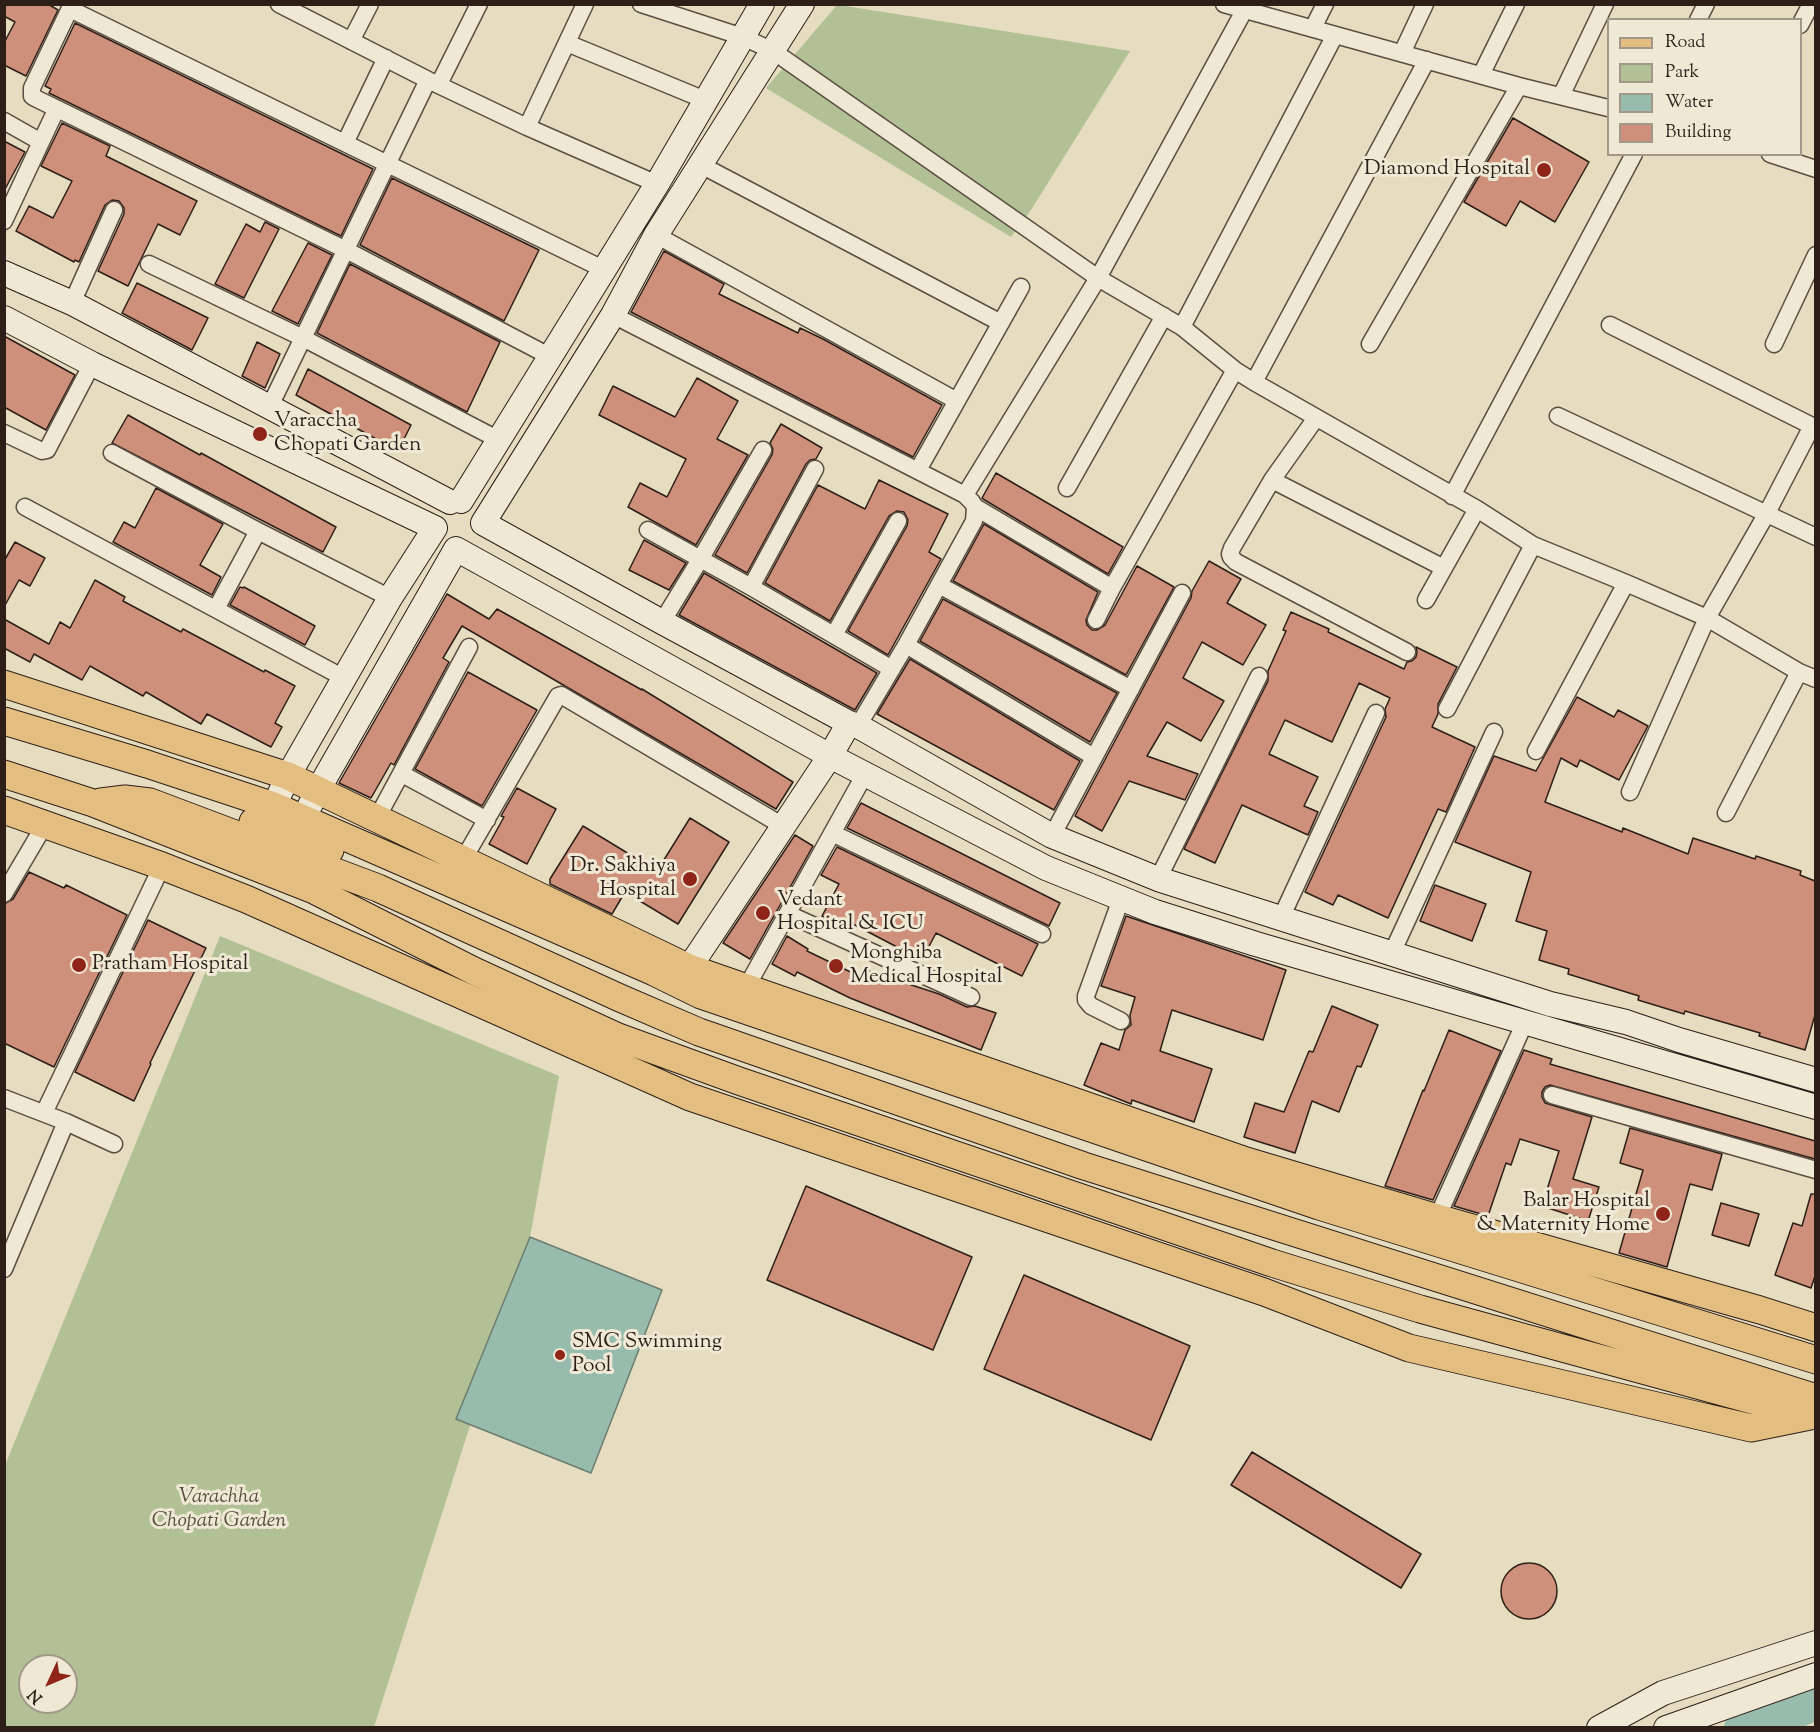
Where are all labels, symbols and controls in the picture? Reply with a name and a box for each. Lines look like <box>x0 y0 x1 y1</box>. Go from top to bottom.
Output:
legend <box>1607 18 1802 156</box>
text: Road <box>1665 30 1705 56</box>
text: Park <box>1665 60 1699 86</box>
text: Water <box>1665 90 1713 116</box>
text: Building <box>1665 120 1731 146</box>
place label: Diamond Hospital <box>1364 157 1530 183</box>
marker: Diamond Hospital <box>1535 161 1553 179</box>
place label: Varaccha Chopati Garden <box>274 409 421 459</box>
marker: Varaccha Chopati Garden <box>251 425 269 443</box>
place label: Dr. Sakhiya Hospital <box>570 854 676 904</box>
marker: Dr. Sakhiya Hospital <box>681 870 699 888</box>
place label: Vedant Hospital & ICU <box>777 888 923 938</box>
marker: Vedant Hospital & ICU <box>754 904 772 922</box>
place label: Monghiba Medical Hospital <box>850 941 1003 991</box>
place label: Pratham Hospital <box>92 952 249 978</box>
marker: Pratham Hospital <box>70 956 88 974</box>
marker: Monghiba Medical Hospital <box>827 957 845 975</box>
place label: Balar Hospital & Maternity Home <box>1477 1189 1650 1239</box>
marker: Balar Hospital & Maternity Home <box>1654 1205 1672 1223</box>
place label: SMC Swimming Pool <box>572 1330 722 1380</box>
marker: SMC Swimming Pool <box>553 1348 567 1362</box>
park label: Varachha Chopati Garden <box>152 1485 286 1535</box>
north arrow <box>18 1654 78 1714</box>
text: N <box>23 1683 49 1708</box>

